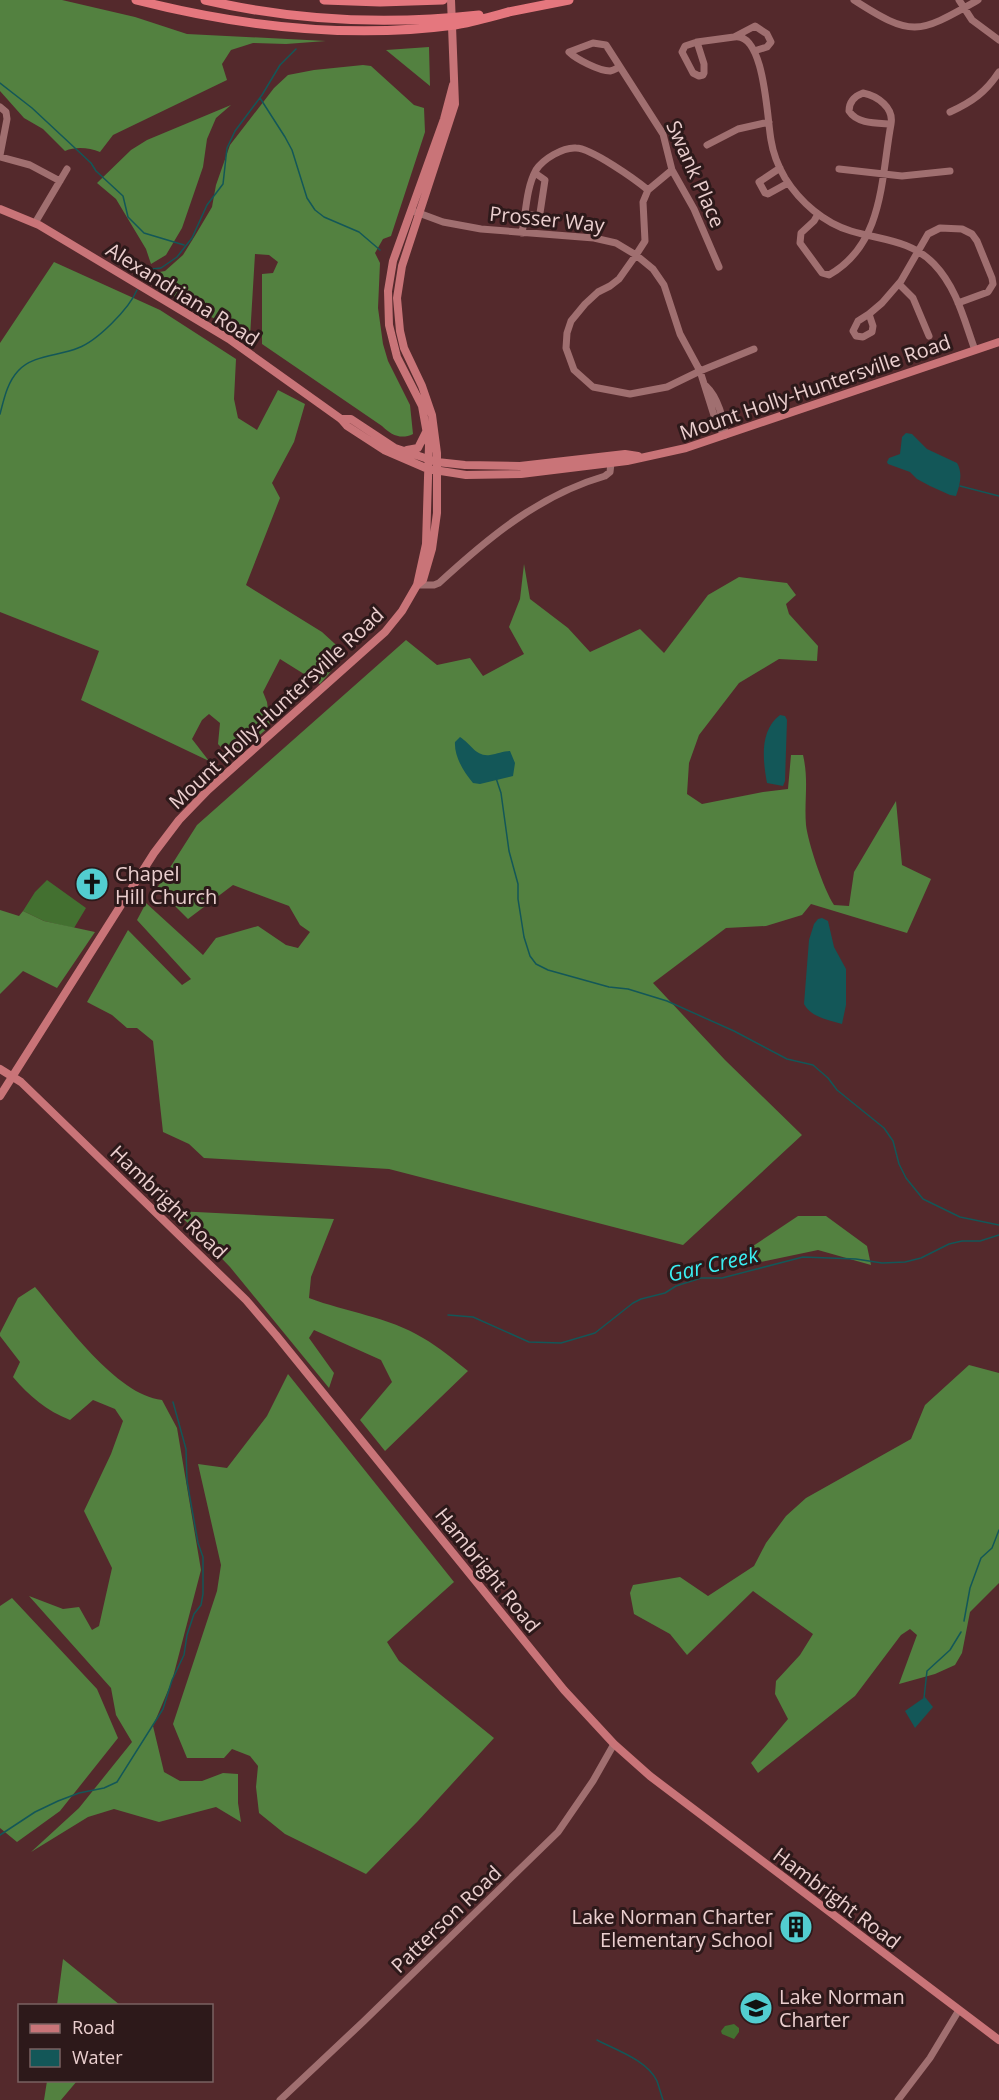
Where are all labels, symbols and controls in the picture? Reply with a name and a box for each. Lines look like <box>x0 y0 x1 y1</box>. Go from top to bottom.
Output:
street label: Swank Place <box>660 116 732 232</box>
street label: Prosser Way <box>488 200 607 239</box>
street label: Alexandriana Road <box>101 236 265 352</box>
street label: Mount Holly-Huntersville Road <box>676 328 954 446</box>
street label: Mount Holly-Huntersville Road <box>163 601 389 815</box>
place label: Chapel Hill Church <box>115 860 217 910</box>
church icon: Chapel Hill Church <box>74 866 110 902</box>
street label: Hambright Road <box>105 1139 233 1265</box>
water label: Gar Creek <box>665 1240 762 1288</box>
street label: Hambright Road <box>429 1502 547 1638</box>
street label: Hambright Road <box>768 1841 906 1955</box>
street label: Patterson Road <box>385 1859 507 1979</box>
place label: Lake Norman Charter Elementary School <box>571 1903 773 1953</box>
building icon: Lake Norman Charter Elementary School <box>778 1909 814 1945</box>
place label: Lake Norman Charter <box>779 1983 905 2033</box>
school or university icon: Lake Norman Charter <box>738 1990 774 2026</box>
legend <box>18 2004 213 2082</box>
text: Road <box>72 2015 115 2039</box>
text: Water <box>72 2045 123 2069</box>

